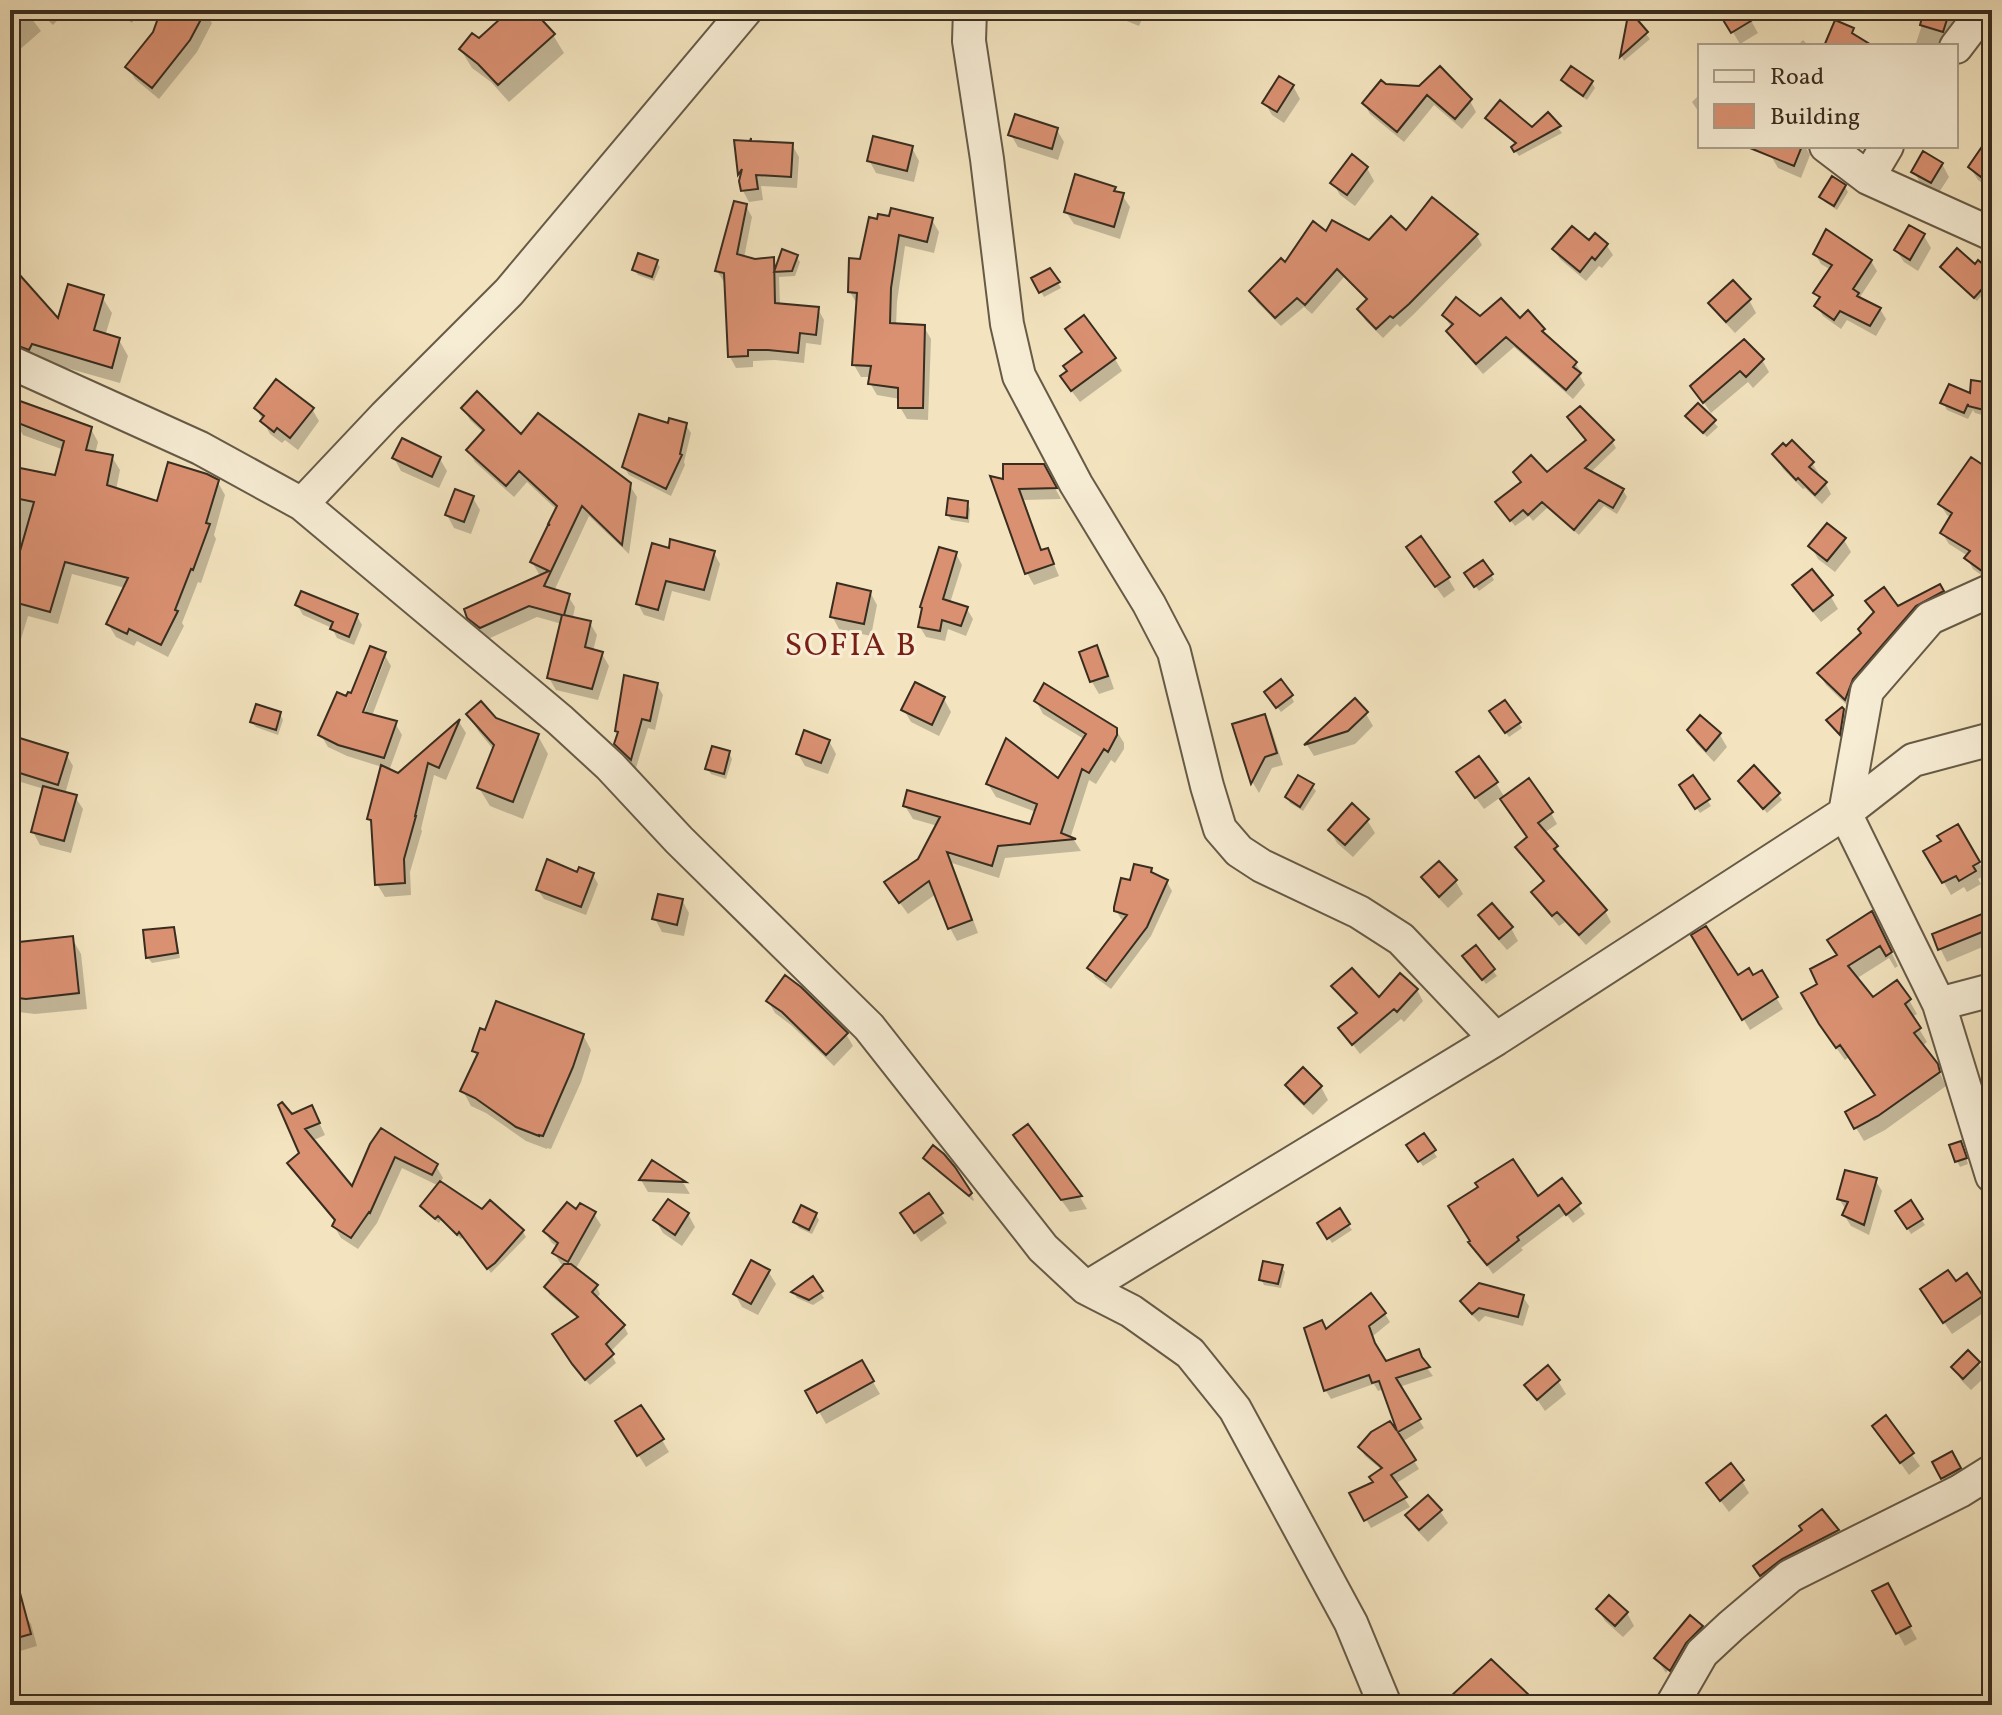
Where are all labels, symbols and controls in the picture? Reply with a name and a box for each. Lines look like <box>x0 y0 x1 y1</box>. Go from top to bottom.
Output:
legend <box>1698 44 1958 148</box>
text: Road <box>1770 61 1824 95</box>
text: Building <box>1770 101 1860 135</box>
district label: SOFIA B <box>784 625 918 669</box>

